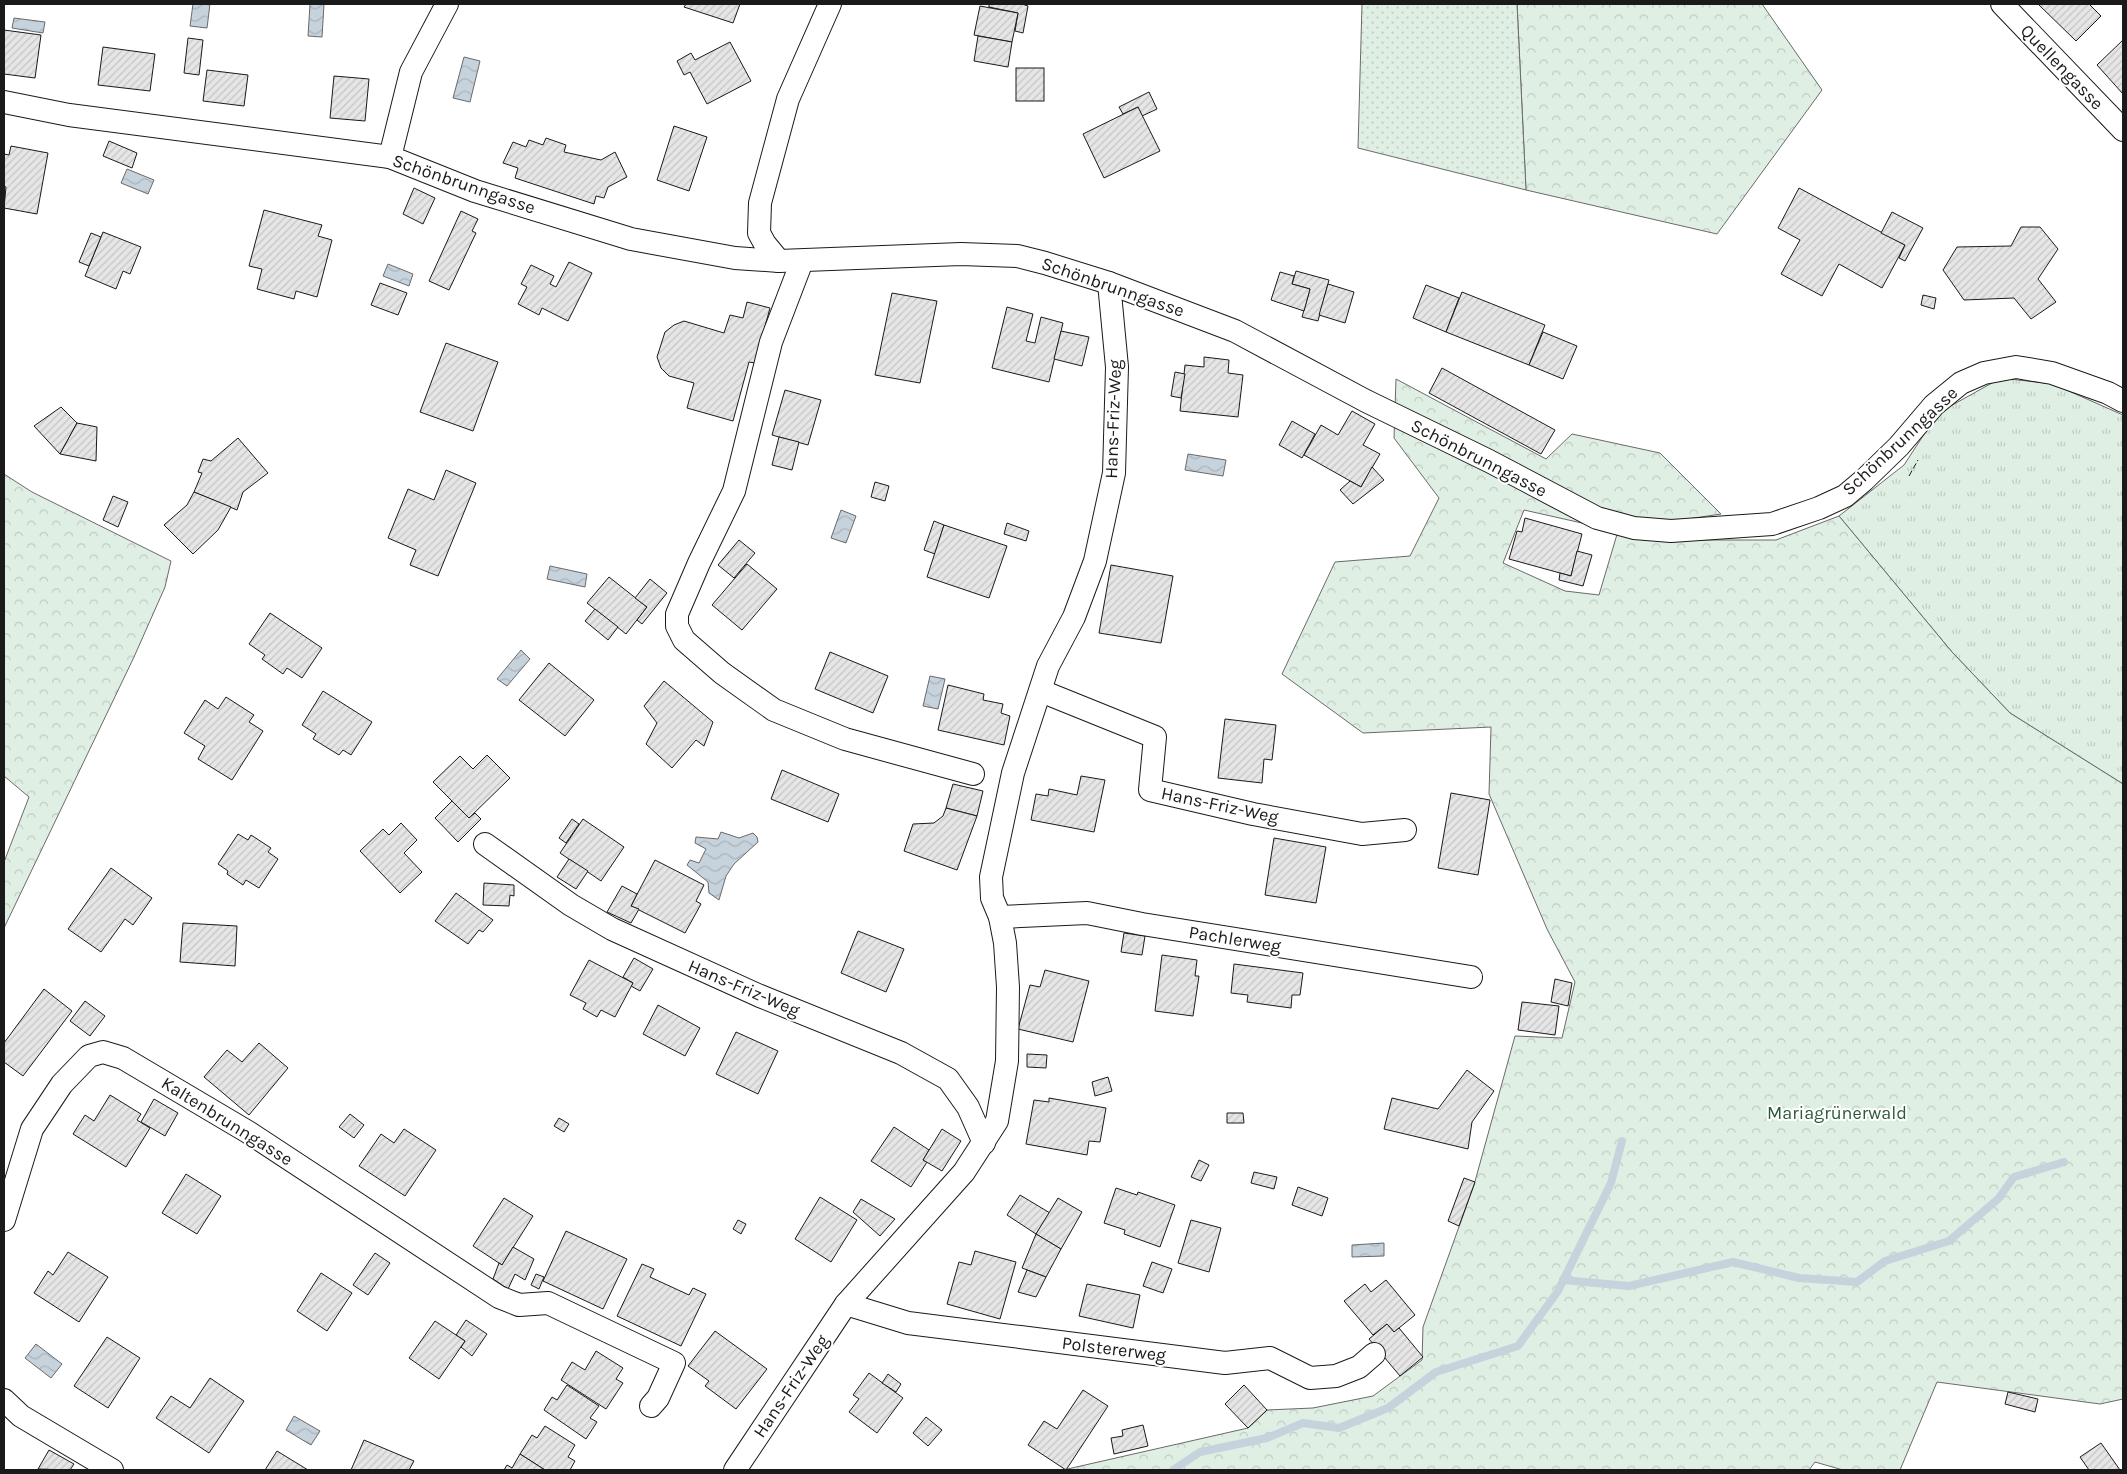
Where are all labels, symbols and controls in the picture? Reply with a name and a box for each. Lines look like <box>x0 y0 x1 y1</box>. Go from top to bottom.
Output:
street label: Quellengasse <box>2016 20 2108 114</box>
street label: Schönbrunngasse <box>390 149 538 219</box>
street label: Schönbrunngasse <box>1039 252 1187 322</box>
street label: Hans-Friz-Weg <box>1100 359 1126 479</box>
street label: Schönbrunngasse <box>1838 382 1962 500</box>
street label: Schönbrunngasse <box>1407 414 1551 502</box>
street label: Hans-Friz-Weg <box>1159 782 1281 828</box>
street label: Pachlerweg <box>1187 921 1283 957</box>
street label: Hans-Friz-Weg <box>685 955 803 1021</box>
street label: Kaltenbrunngasse <box>157 1072 297 1170</box>
park label: Mariagrünerwald <box>1767 1102 1907 1124</box>
street label: Hans-Friz-Weg <box>748 1330 834 1442</box>
street label: Polstererweg <box>1061 1332 1167 1366</box>

